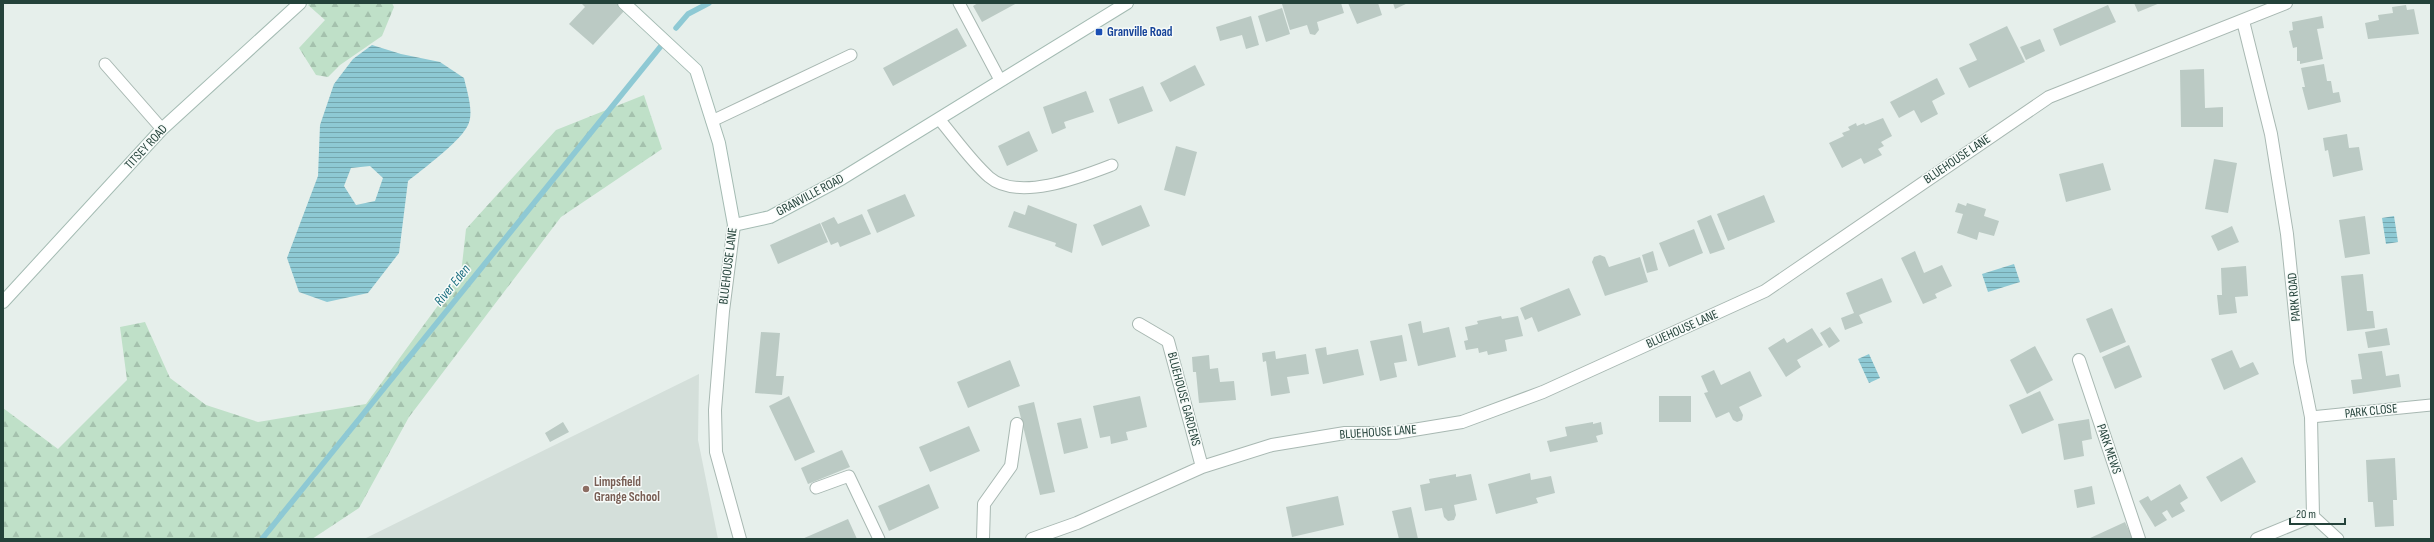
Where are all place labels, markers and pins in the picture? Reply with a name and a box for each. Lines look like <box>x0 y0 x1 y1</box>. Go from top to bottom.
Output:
place label: Granville Road <box>1107 24 1173 40</box>
marker: Granville Road <box>1094 27 1104 37</box>
place label: Limpsfield Grange School <box>594 474 660 505</box>
marker: Limpsfield Grange School <box>581 484 591 494</box>

